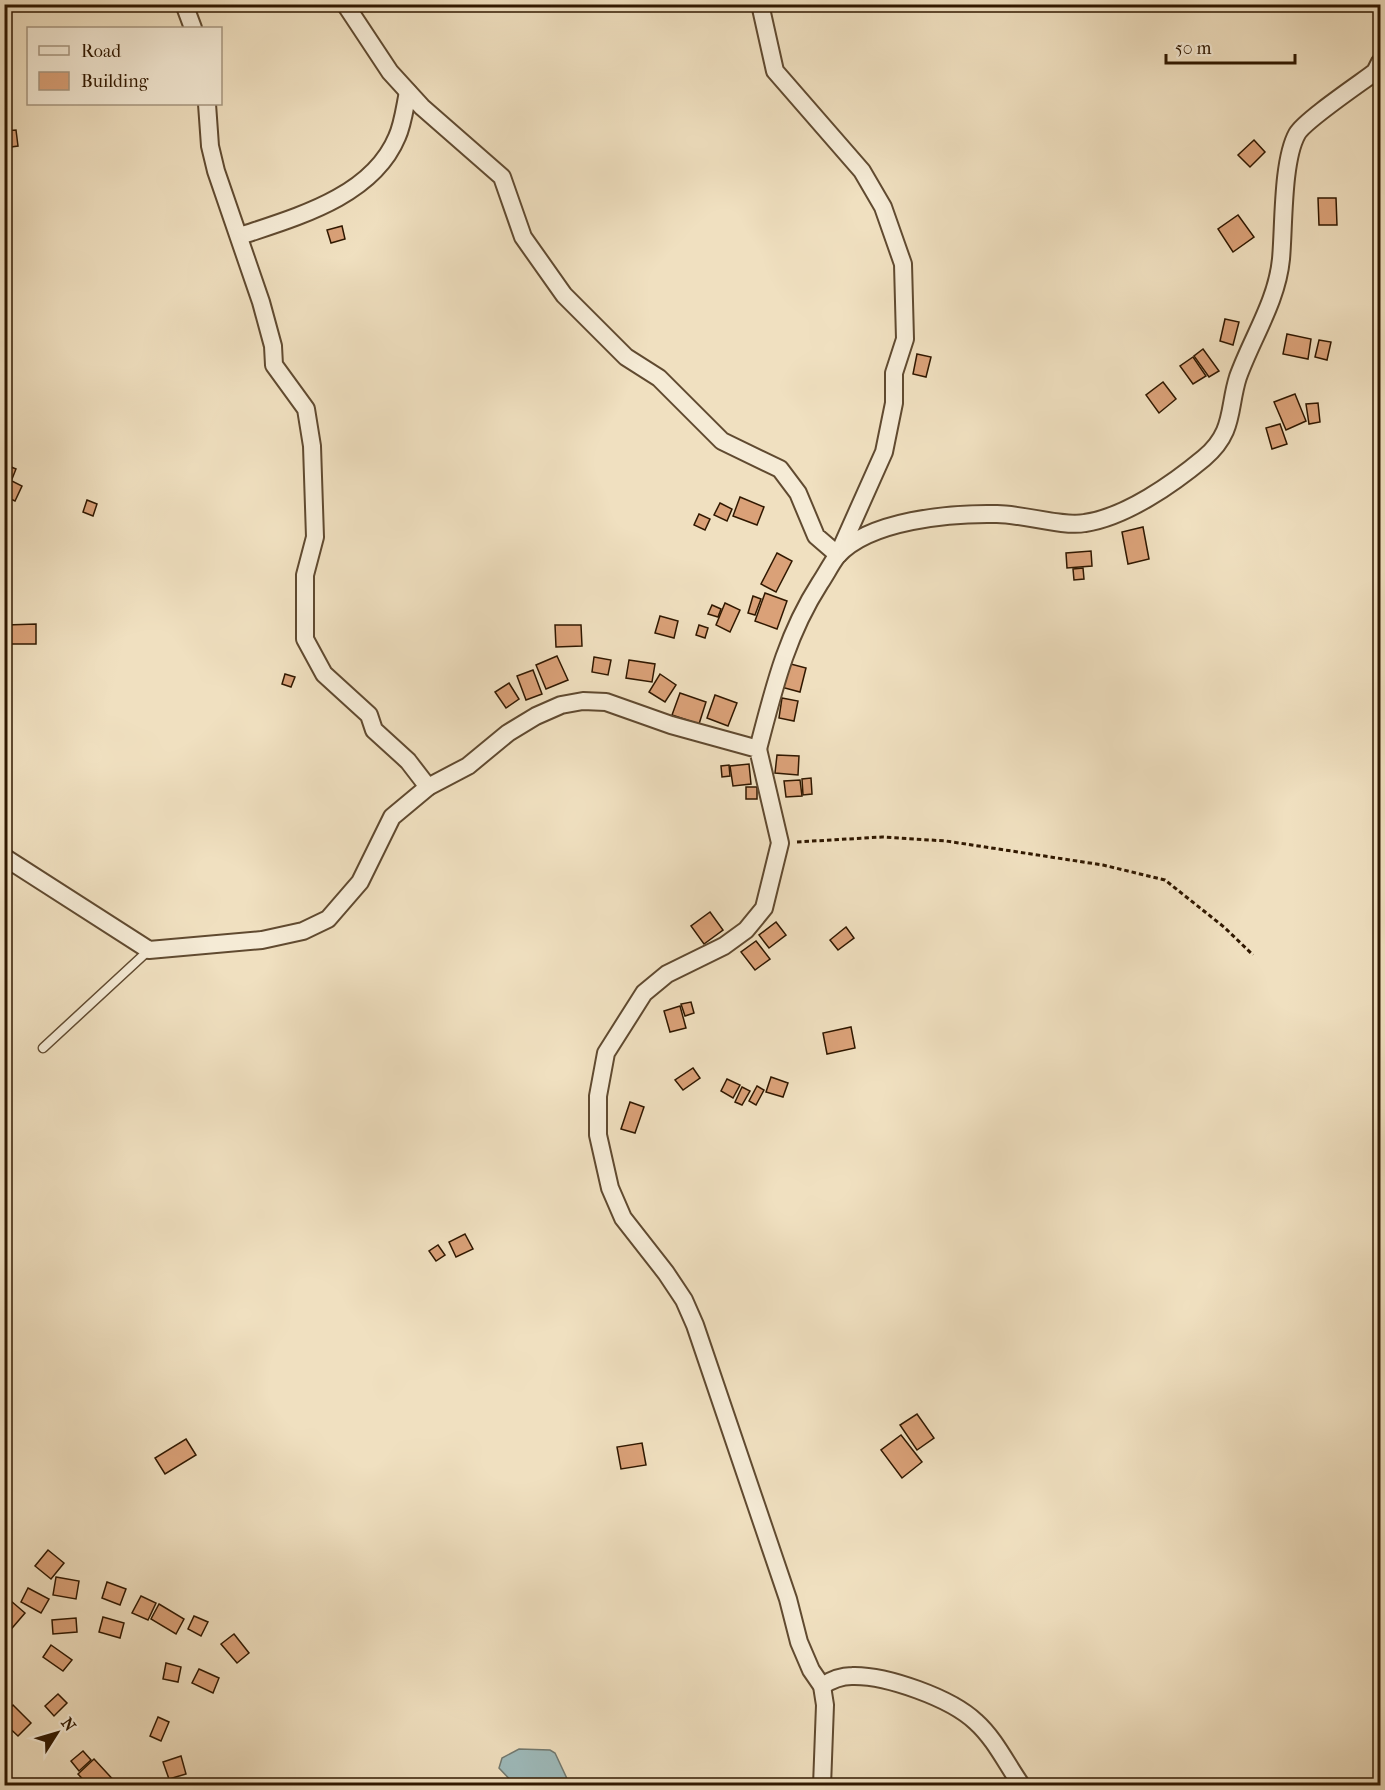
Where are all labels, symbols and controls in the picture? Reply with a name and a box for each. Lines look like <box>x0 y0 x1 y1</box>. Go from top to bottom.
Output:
legend <box>27 27 222 105</box>
scale bar <box>1166 27 1295 65</box>
text: 50 m <box>1175 38 1212 59</box>
text: Road <box>81 41 121 62</box>
text: Building <box>81 71 149 92</box>
north arrow <box>27 1703 87 1763</box>
text: N <box>57 1714 80 1736</box>

